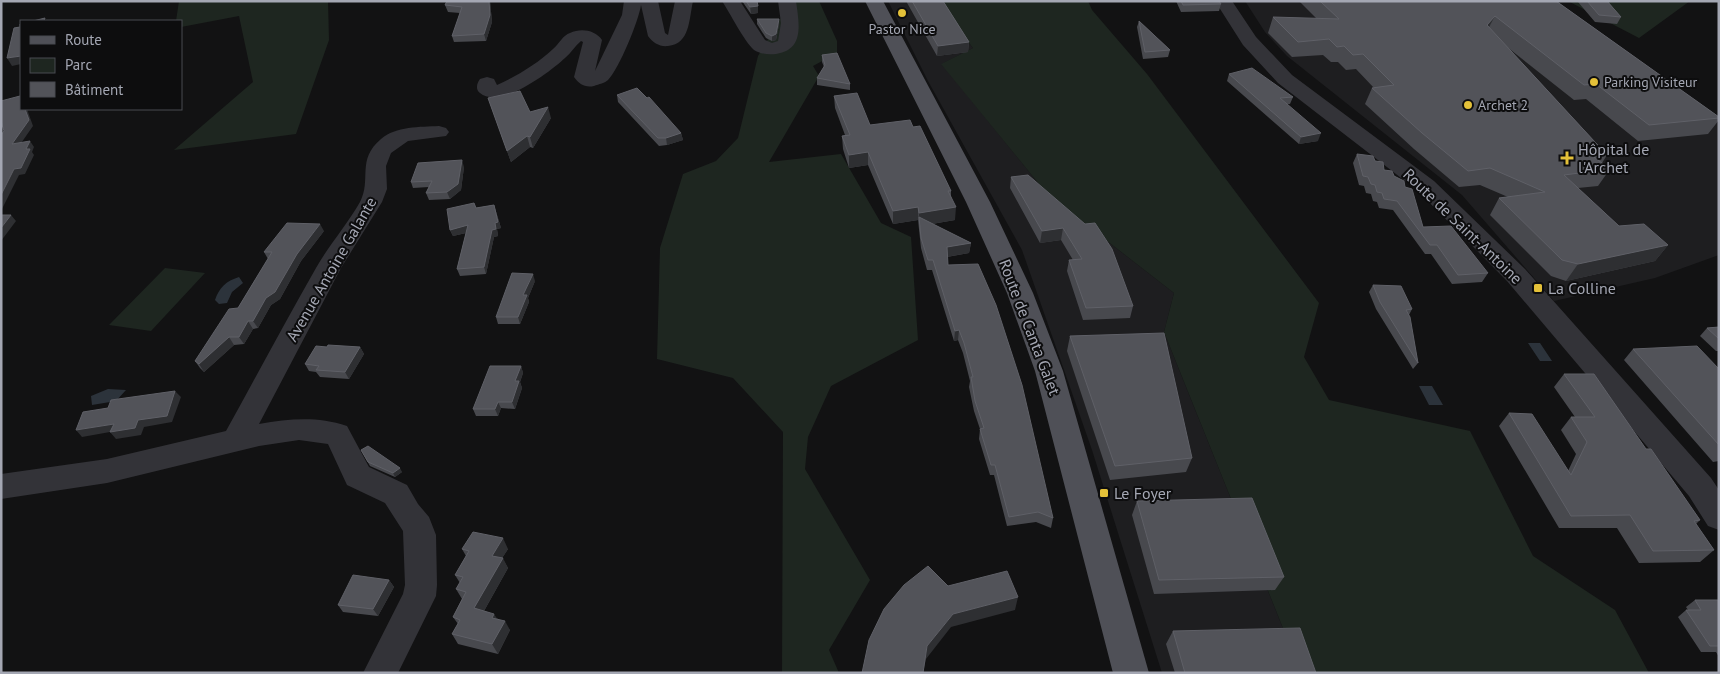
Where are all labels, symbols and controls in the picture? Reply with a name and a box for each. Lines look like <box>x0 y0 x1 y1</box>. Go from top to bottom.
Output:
marker: Pastor Nice <box>896 7 908 19</box>
legend <box>20 20 182 110</box>
place label: Pastor Nice <box>868 20 936 38</box>
text: Route <box>65 30 102 49</box>
text: Parc <box>65 55 92 74</box>
place label: Parking Visiteur <box>1604 73 1698 91</box>
marker: Parking Visiteur <box>1588 76 1600 88</box>
text: Bâtiment <box>65 80 123 99</box>
place label: Archet 2 <box>1478 96 1528 114</box>
marker: Archet 2 <box>1462 99 1474 111</box>
place label: Hôpital de l'Archet <box>1578 139 1649 177</box>
marker: Hôpital de l'Archet <box>1560 151 1574 165</box>
street label: Route de Saint-Antoine <box>1399 164 1527 288</box>
street label: Avenue Antoine Galante <box>281 193 381 345</box>
street label: Route de Canta Galet <box>995 256 1065 398</box>
place label: La Colline <box>1548 278 1616 298</box>
marker: La Colline <box>1532 282 1544 294</box>
place label: Le Foyer <box>1114 483 1172 503</box>
marker: Le Foyer <box>1098 487 1110 499</box>

